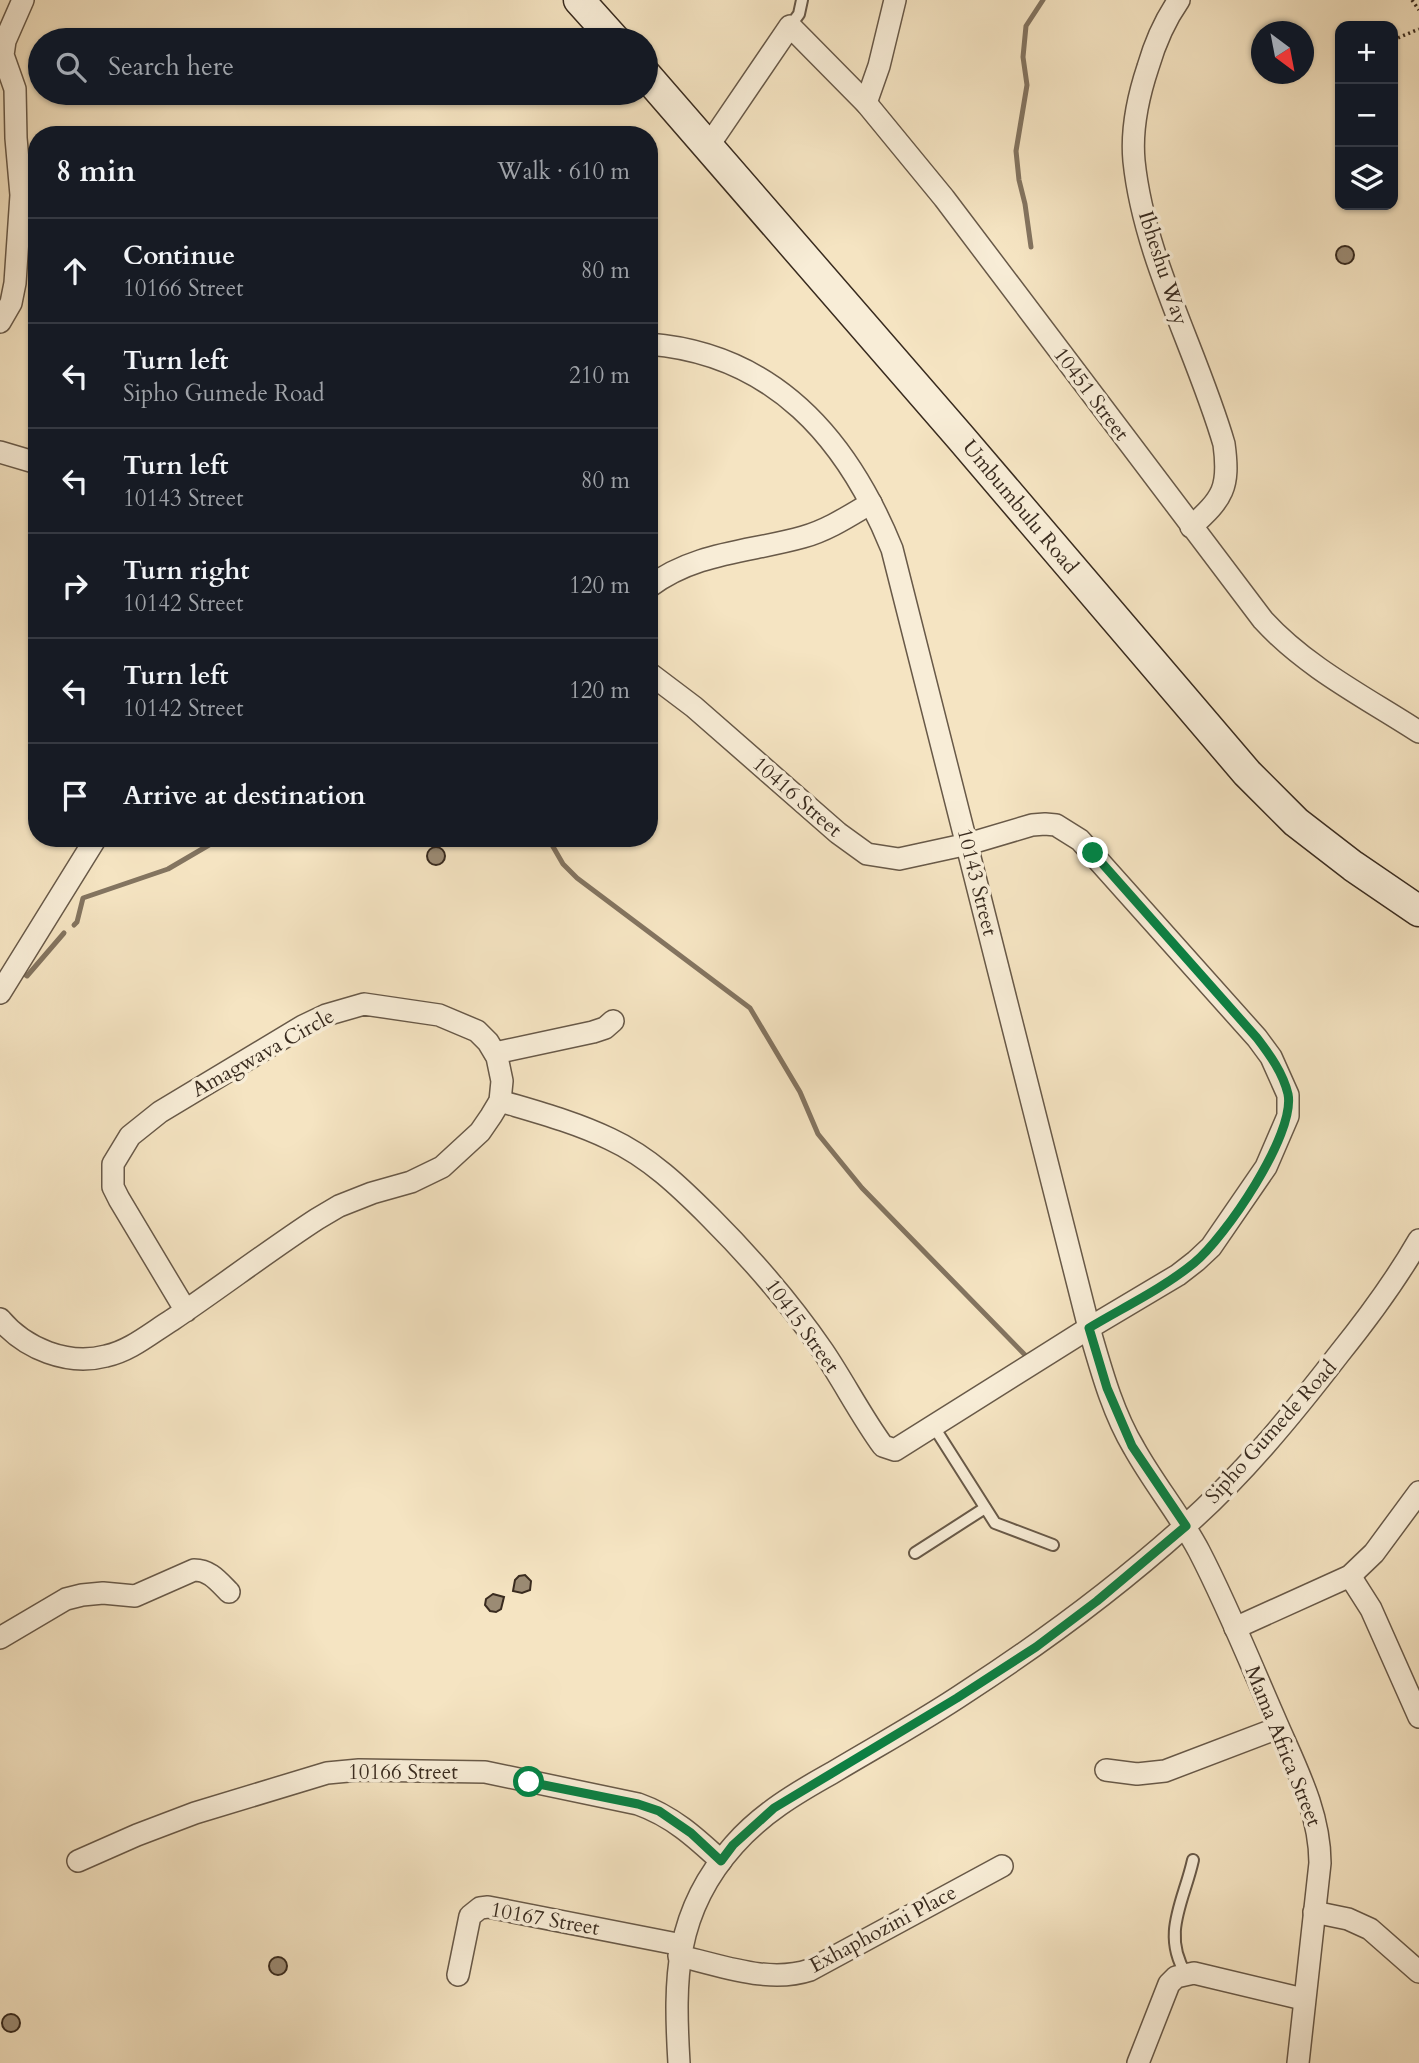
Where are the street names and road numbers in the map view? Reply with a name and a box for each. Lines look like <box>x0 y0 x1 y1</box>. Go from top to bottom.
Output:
street label: Ibheshu Way <box>1131 207 1195 329</box>
street label: 10451 Street <box>1046 341 1136 447</box>
street label: Umbumbulu Road <box>955 434 1085 580</box>
street label: 10416 Street <box>746 750 848 844</box>
street label: 10143 Street <box>950 825 1004 939</box>
street label: Amagwava Circle <box>186 1002 340 1104</box>
street label: 10415 Street <box>758 1273 846 1379</box>
street label: Sipho Gumede Road <box>1199 1354 1343 1510</box>
street label: Mama Africa Street <box>1238 1661 1329 1831</box>
street label: 10166 Street <box>348 1758 458 1787</box>
street label: Exhaphozini Place <box>804 1878 962 1980</box>
street label: 10167 Street <box>488 1895 602 1943</box>

